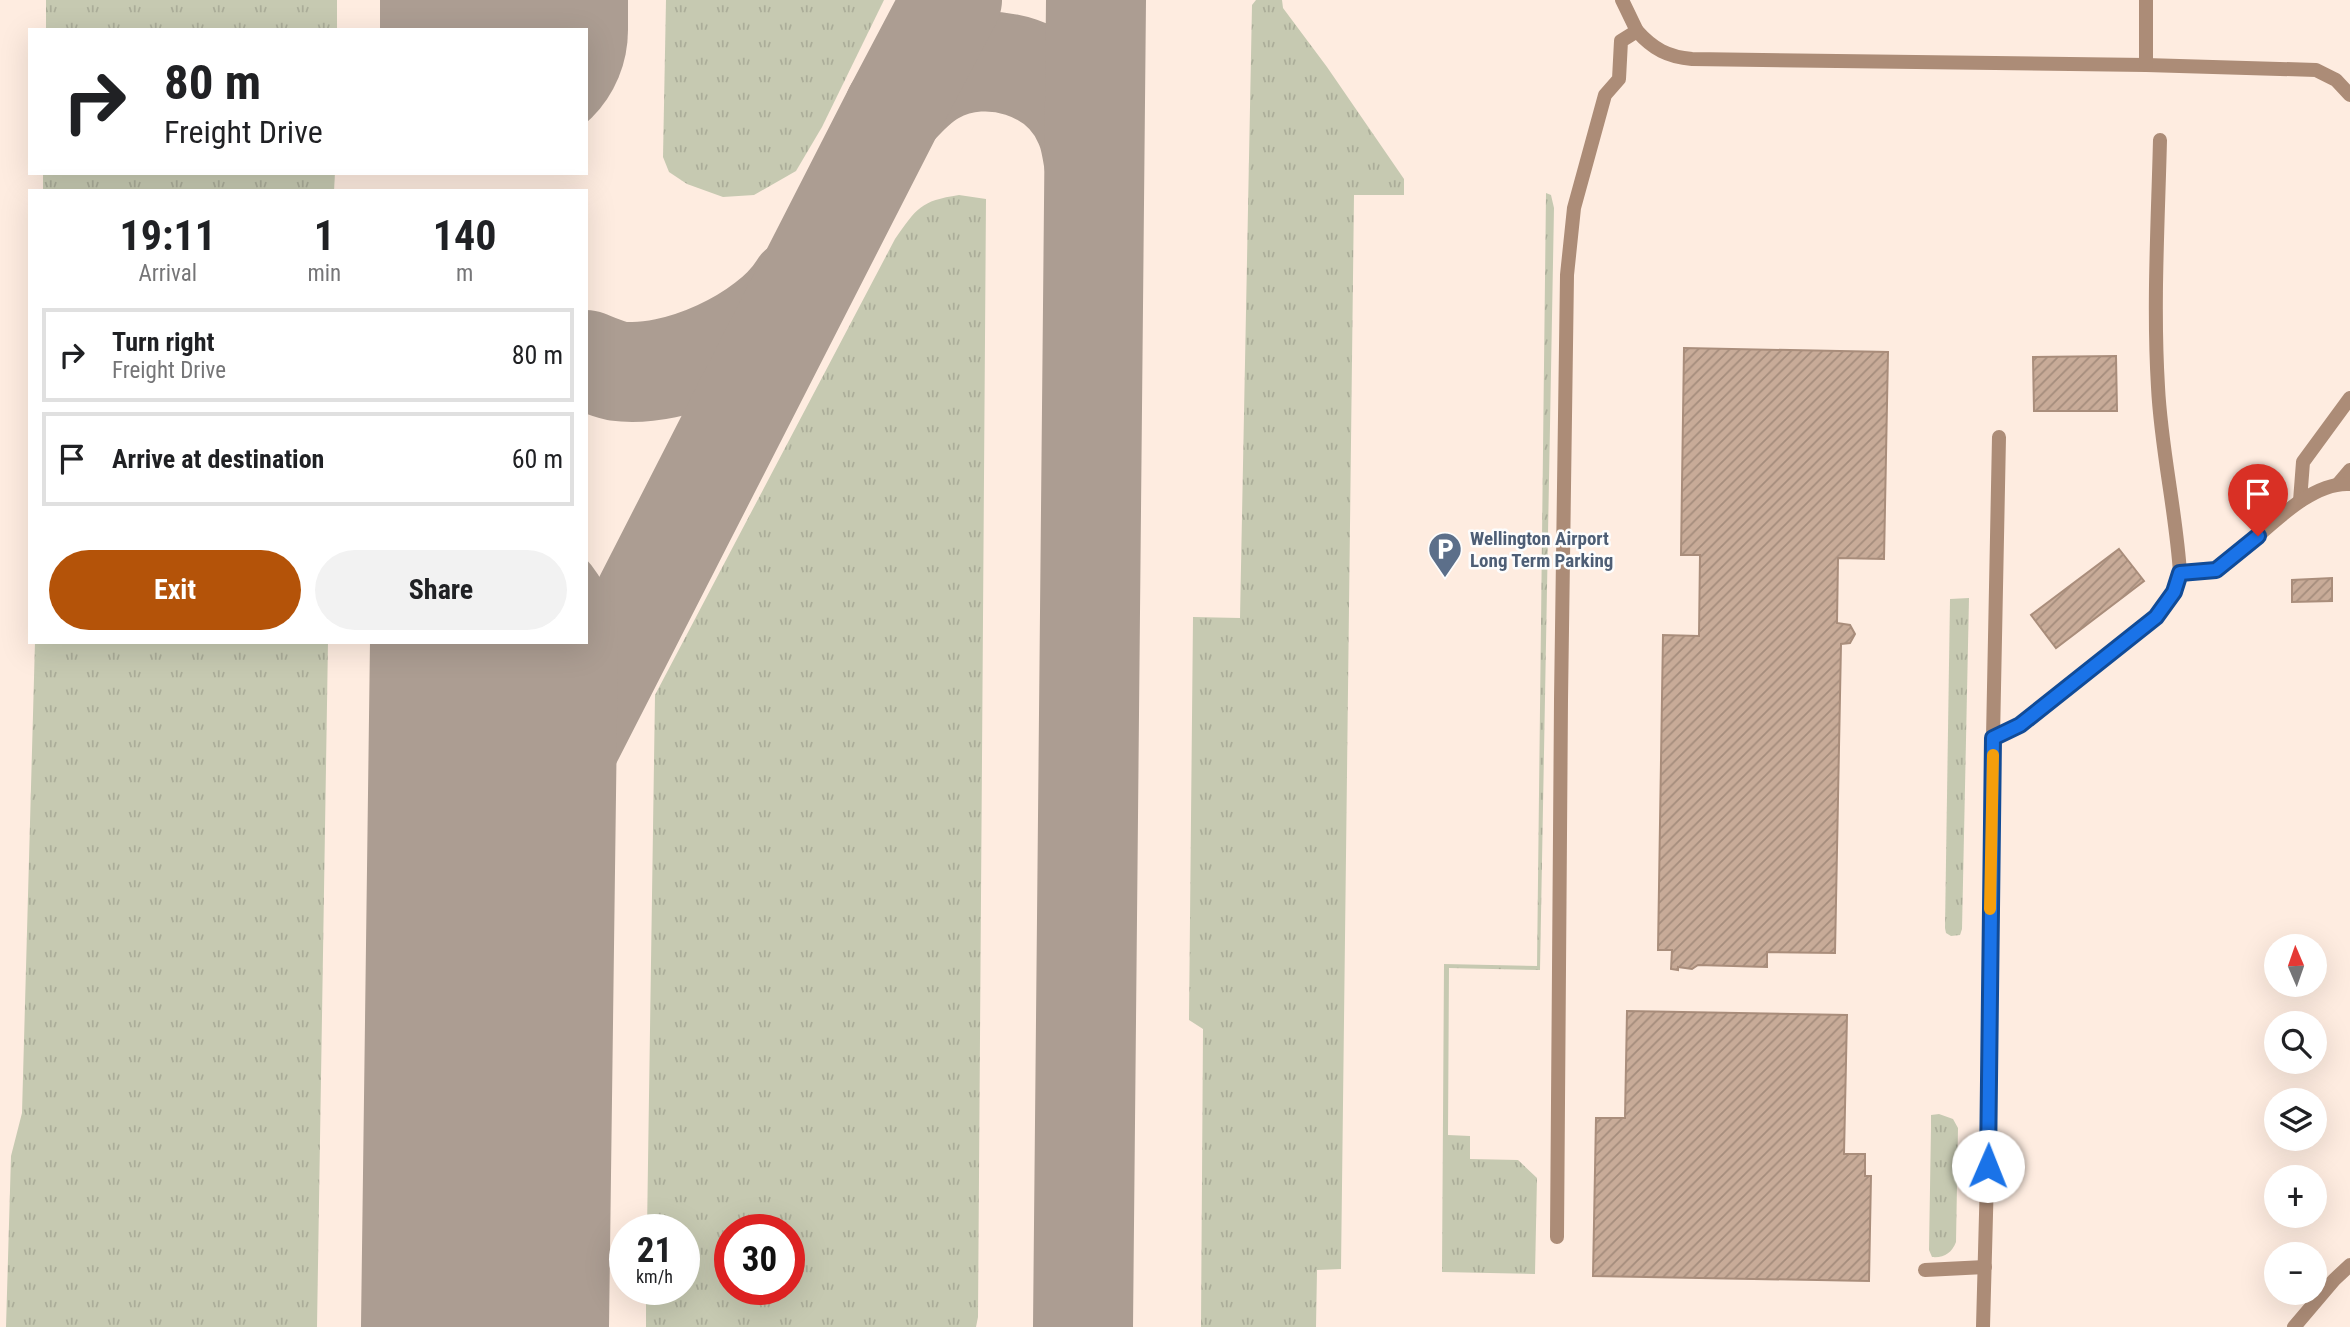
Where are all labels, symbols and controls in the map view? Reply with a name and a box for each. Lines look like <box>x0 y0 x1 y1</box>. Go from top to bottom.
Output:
text: 80 m <box>164 54 261 111</box>
icon: right <box>49 56 140 147</box>
text: Freight Drive <box>164 113 323 151</box>
text: 19:11 <box>120 211 216 260</box>
text: 1 <box>314 211 335 260</box>
text: 140 <box>433 211 496 260</box>
text: Arrival <box>138 260 197 287</box>
text: min <box>307 260 341 287</box>
text: m <box>456 260 473 287</box>
text: Turn right <box>112 327 214 357</box>
icon: right <box>53 336 91 374</box>
text: 80 m <box>512 340 563 370</box>
text: Freight Drive <box>112 357 226 384</box>
icon: arrive <box>53 440 91 478</box>
text: Arrive at destination <box>112 444 324 474</box>
text: 60 m <box>512 444 563 474</box>
pin <box>2228 464 2288 536</box>
icon: arrive <box>2239 475 2277 513</box>
place label: Wellington Airport Long Term Parking <box>1470 527 1613 572</box>
parking icon: Wellington Airport Long Term Parking <box>1426 530 1464 579</box>
button: Exit <box>49 550 301 630</box>
button: Share <box>315 550 567 630</box>
north arrow <box>2264 934 2328 998</box>
map controls <box>2264 934 2327 1305</box>
button: search <box>2264 1011 2327 1074</box>
button: layers <box>2264 1088 2327 1151</box>
position arrow <box>1951 1129 2025 1203</box>
button: + <box>2264 1165 2327 1228</box>
speed limit sign: 30 <box>714 1214 805 1305</box>
text: 21 <box>637 1230 672 1271</box>
button: − <box>2264 1242 2327 1305</box>
text: km/h <box>636 1266 673 1287</box>

